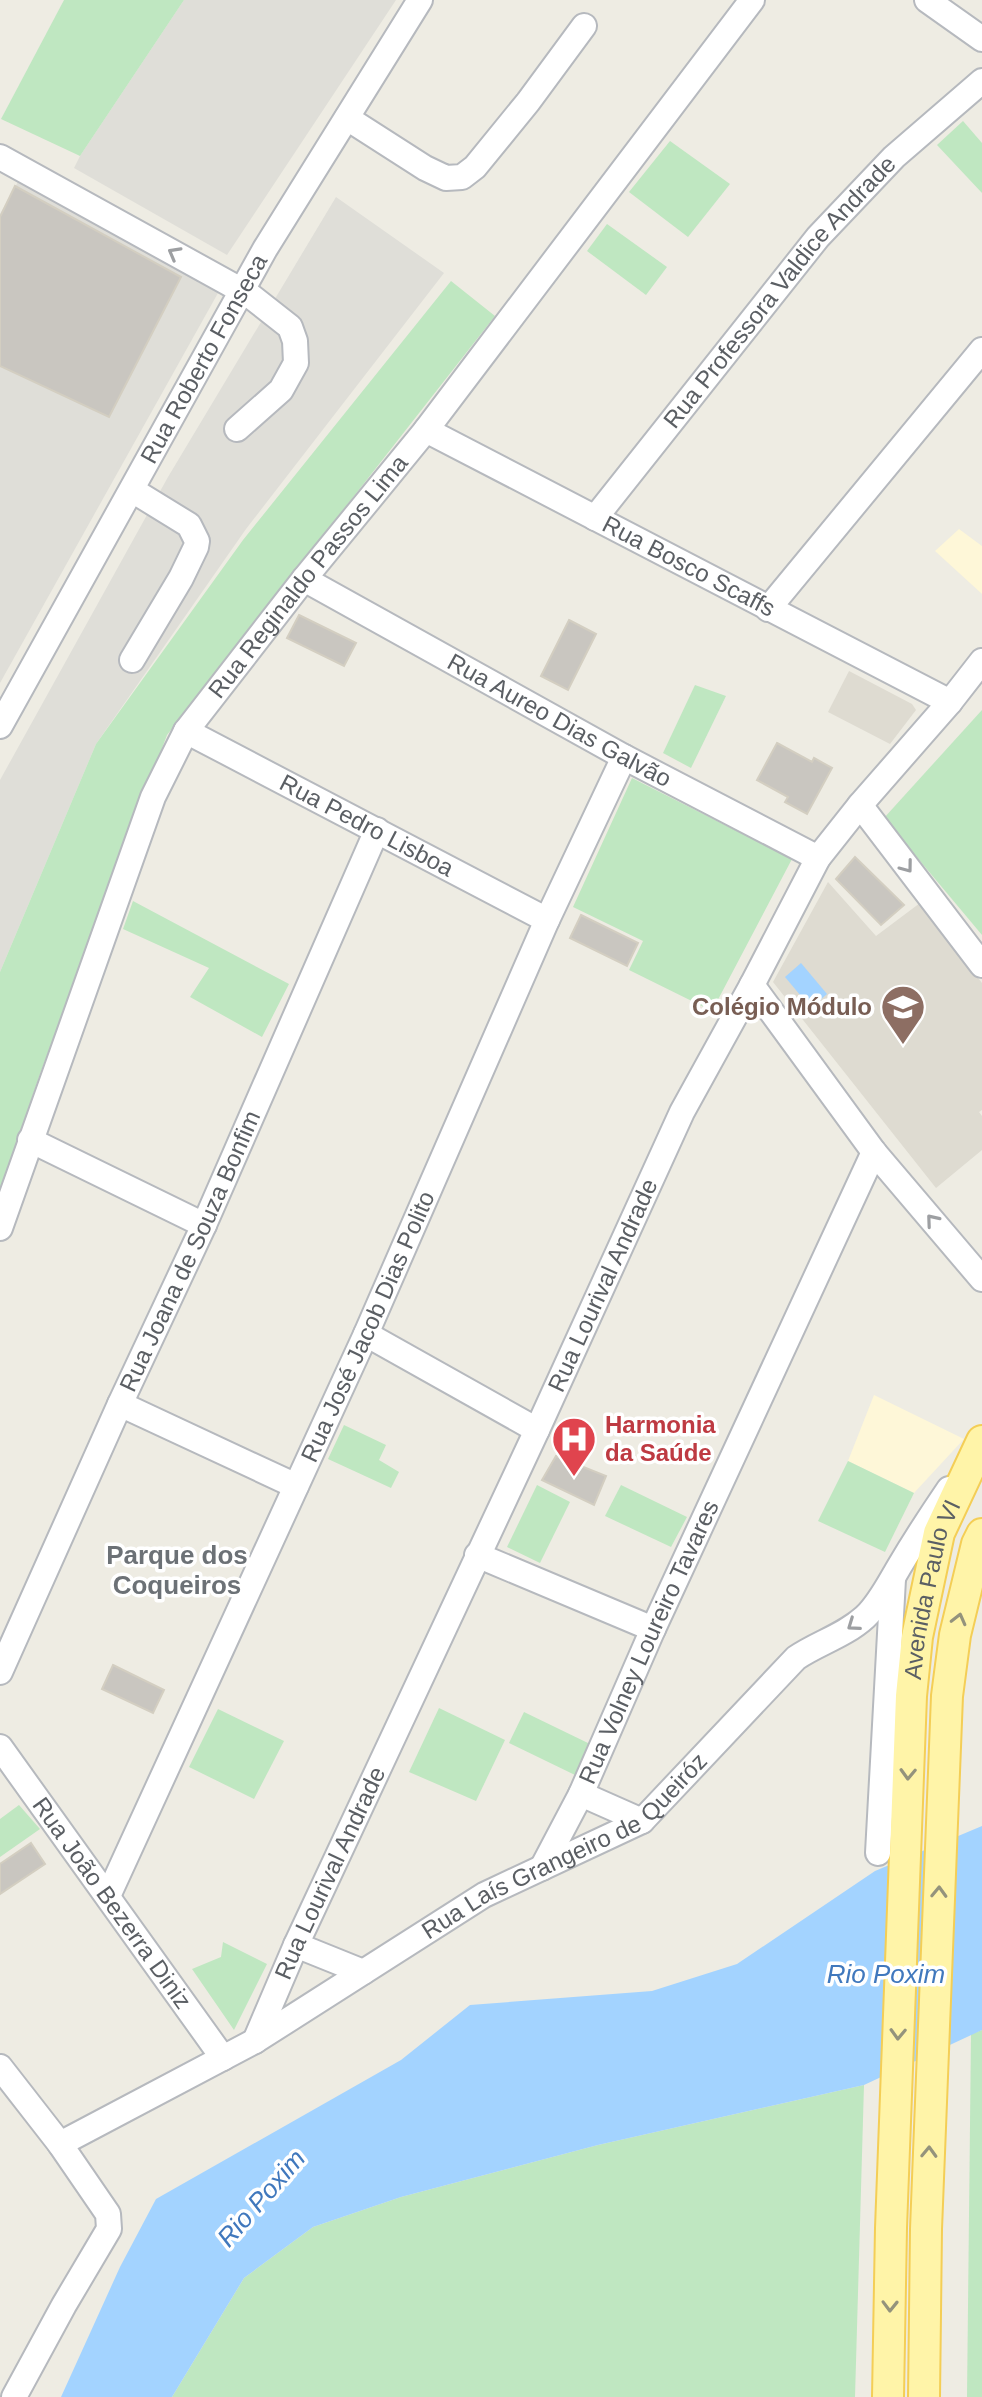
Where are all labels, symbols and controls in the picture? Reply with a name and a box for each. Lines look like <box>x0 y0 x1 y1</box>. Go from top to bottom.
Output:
street label: Rua Professora Valdice Andrade <box>658 150 901 433</box>
one-way arrow <box>169 247 183 263</box>
street label: Rua Roberto Fonseca <box>135 249 273 468</box>
street label: Rua Reginaldo Passos Lima <box>203 449 413 703</box>
street label: Rua Bosco Scaffs <box>598 510 780 622</box>
street label: Rua Aureo Dias Galvão <box>443 648 676 792</box>
street label: Rua Pedro Lisboa <box>276 769 459 882</box>
one-way arrow <box>898 859 912 873</box>
school or university icon: Colégio Módulo <box>879 983 927 1046</box>
place label: Colégio Módulo <box>692 993 872 1020</box>
street label: Rua Joana de Souza Bonfim <box>114 1106 265 1396</box>
street label: Rua Lourival Andrade <box>542 1174 663 1396</box>
street label: Rua José Jacob Dias Polito <box>295 1187 440 1466</box>
one-way arrow <box>927 1214 942 1229</box>
place label: Harmonia da Saúde <box>605 1411 716 1466</box>
hospital icon: Harmonia da Saúde <box>550 1415 598 1478</box>
street label: Avenida Paulo VI <box>899 1495 966 1681</box>
street label: Rua Volney Loureiro Tavares <box>573 1496 724 1788</box>
district label: Parque dos Coqueiros <box>106 1540 248 1600</box>
one-way arrow <box>950 1613 967 1626</box>
one-way arrow <box>848 1616 862 1630</box>
street label: Rua Laís Grangeiro de Queiróz <box>417 1747 712 1944</box>
street label: Rua Lourival Andrade <box>269 1762 390 1983</box>
one-way arrow <box>900 1768 917 1781</box>
street label: Rua João Bezerra Diniz <box>27 1792 197 2014</box>
one-way arrow <box>930 1885 947 1898</box>
water label: Rio Poxim <box>827 1959 945 1989</box>
one-way arrow <box>890 2028 907 2041</box>
water label: Rio Poxim <box>211 2143 311 2253</box>
one-way arrow <box>920 2145 937 2158</box>
one-way arrow <box>881 2300 899 2313</box>

